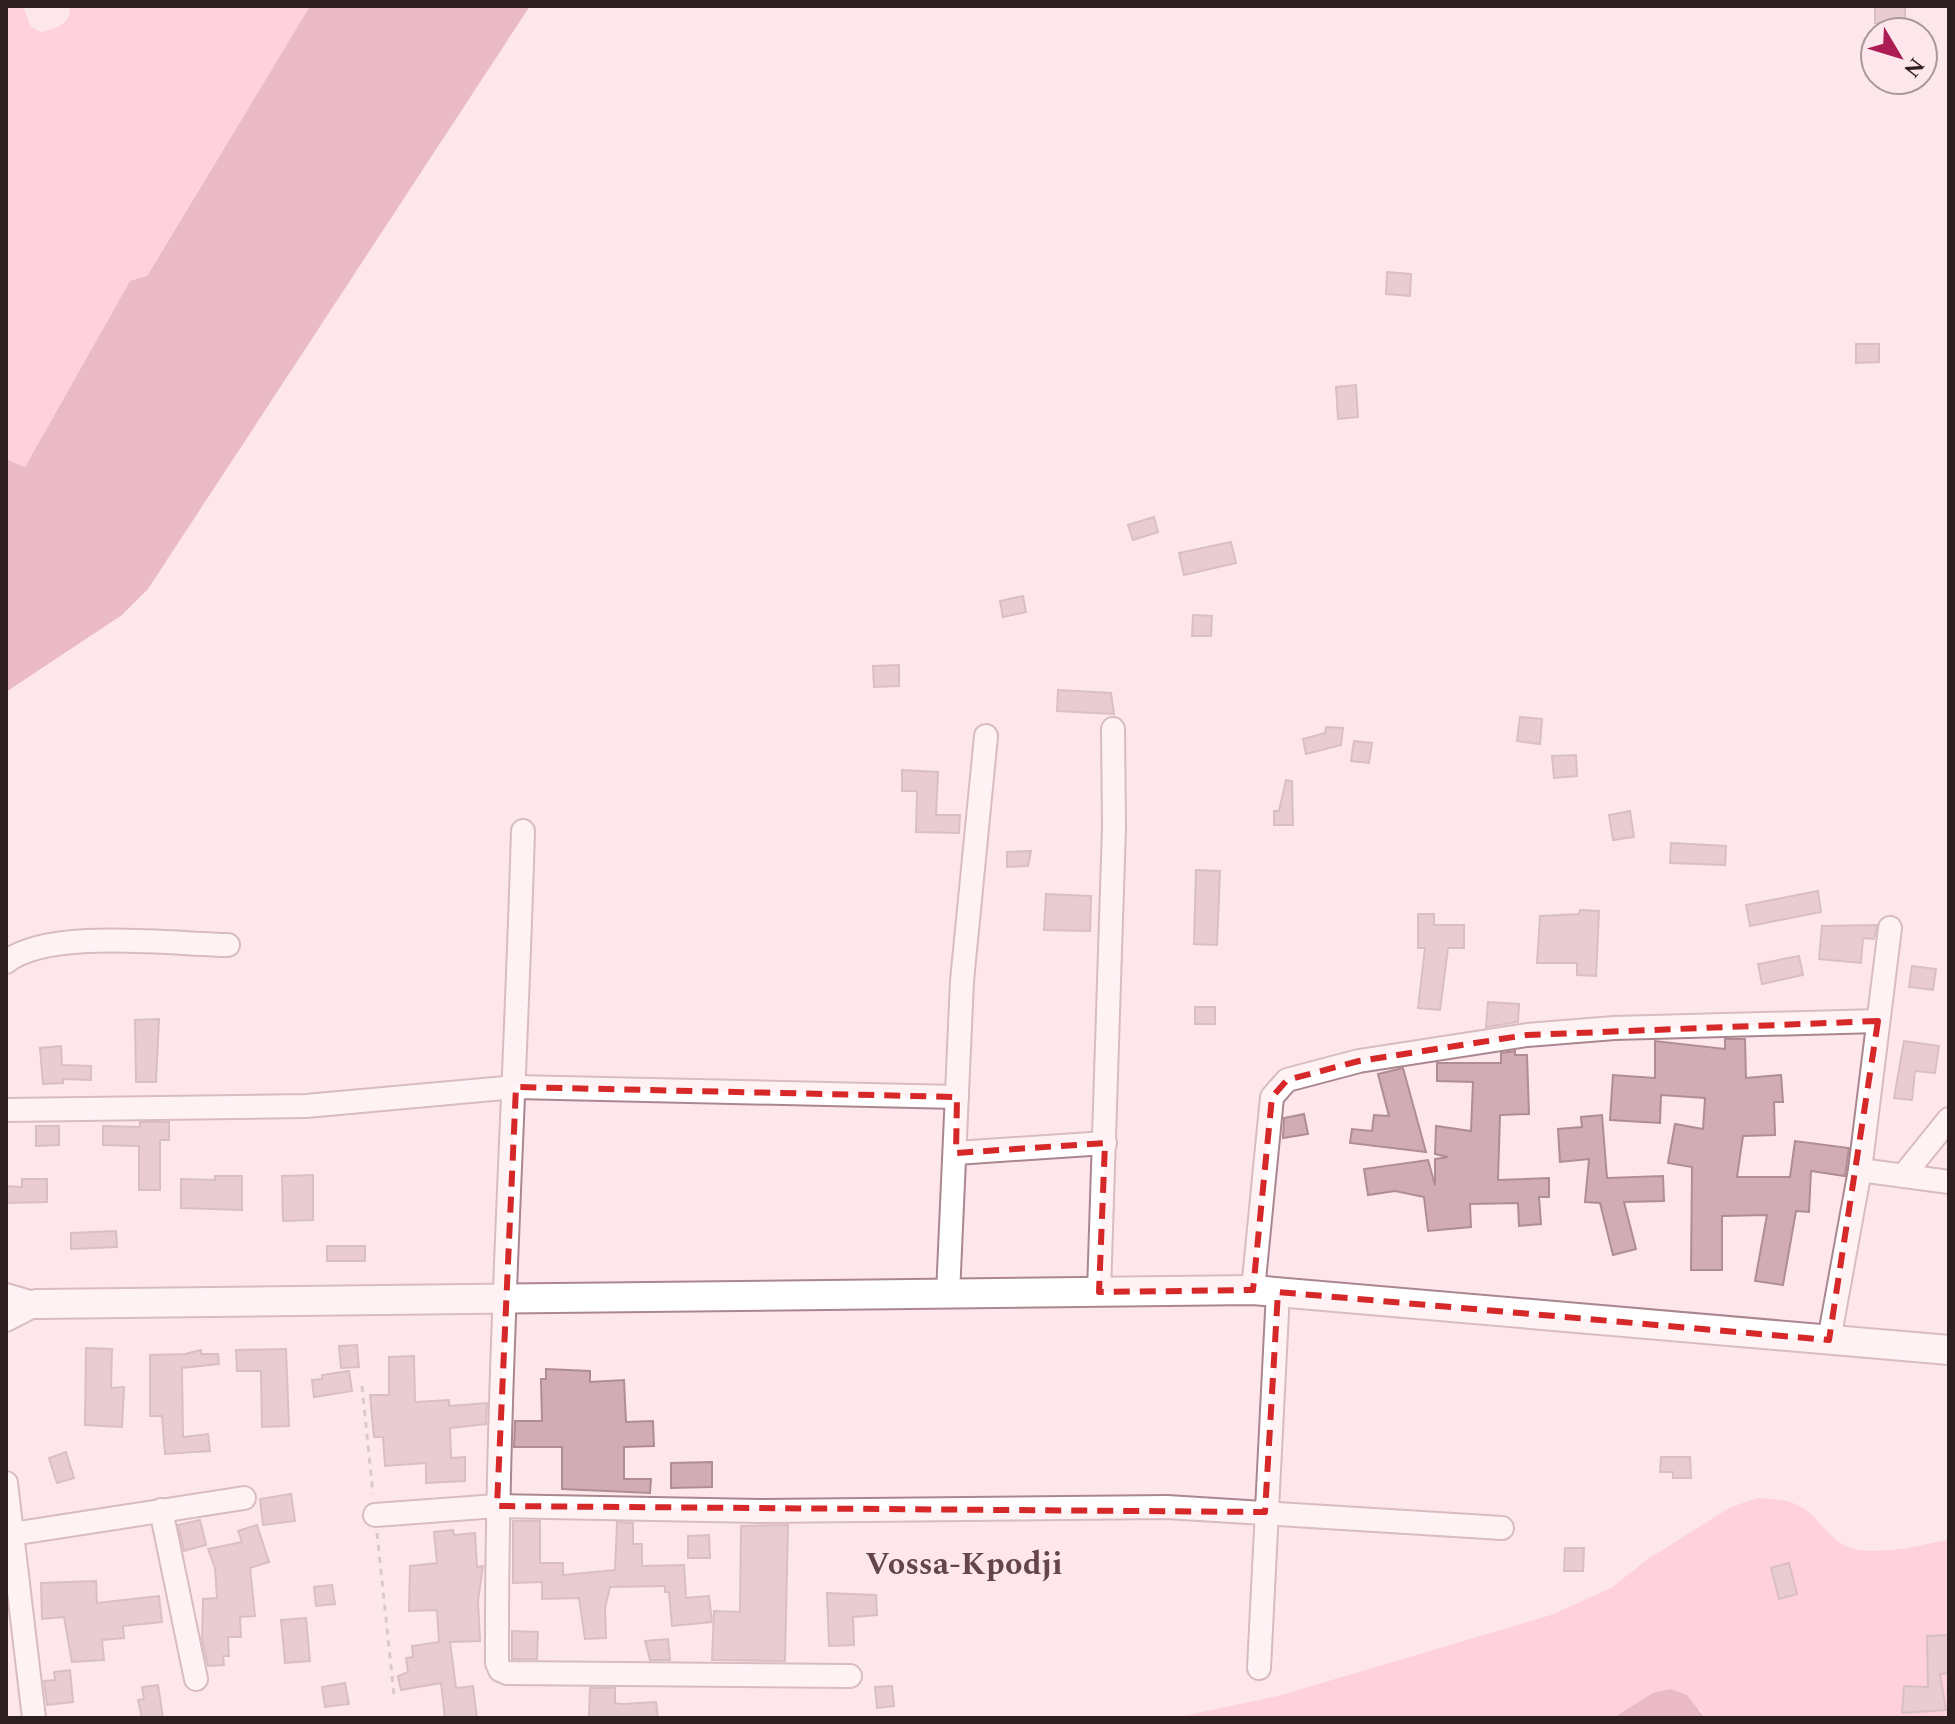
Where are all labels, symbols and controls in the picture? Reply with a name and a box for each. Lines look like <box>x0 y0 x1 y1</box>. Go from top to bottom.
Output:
north arrow <box>1859 16 1939 96</box>
text: N <box>1895 50 1932 85</box>
district label: Vossa-Kpodji <box>865 1540 1063 1589</box>

